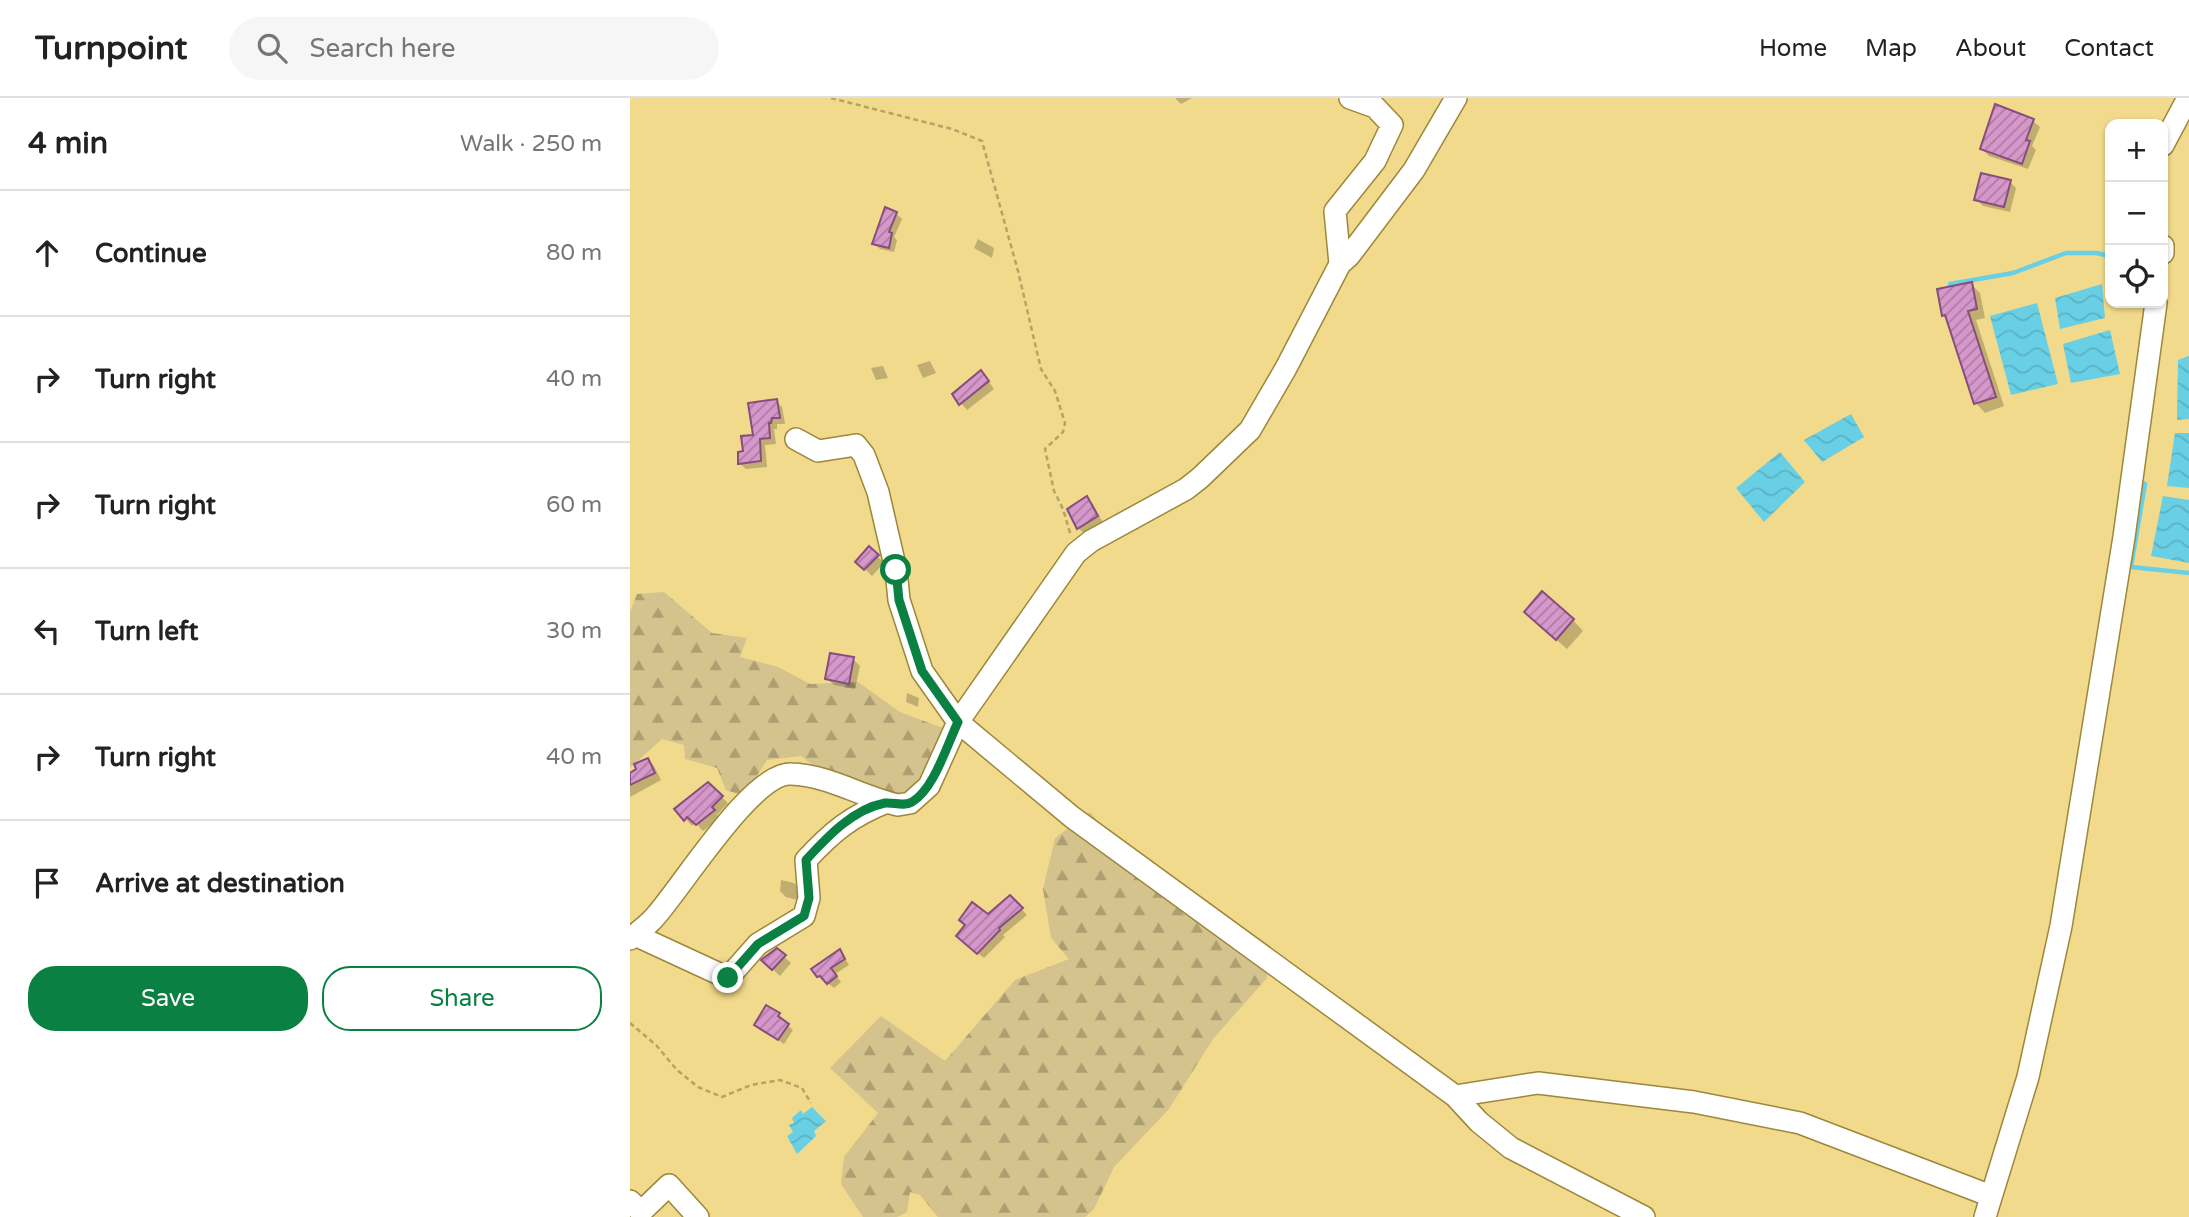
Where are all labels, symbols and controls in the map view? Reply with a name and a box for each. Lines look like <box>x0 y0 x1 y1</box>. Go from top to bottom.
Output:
search box <box>229 17 719 80</box>
text: Turnpoint <box>35 29 187 68</box>
icon: search <box>253 29 291 67</box>
text: Search here <box>309 33 456 64</box>
text: Home <box>1759 34 1827 63</box>
text: Map <box>1865 34 1917 63</box>
text: About <box>1955 34 2026 63</box>
text: Contact <box>2064 34 2154 63</box>
map controls <box>2105 119 2168 308</box>
button: + <box>2105 119 2168 182</box>
text: 4 min <box>28 125 108 162</box>
text: Walk · 250 m <box>460 130 602 158</box>
button: − <box>2105 182 2168 245</box>
icon: ahead <box>28 234 66 272</box>
text: Continue <box>95 238 207 269</box>
text: 80 m <box>546 239 602 267</box>
button: locate <box>2105 245 2168 308</box>
icon: right <box>28 360 66 398</box>
text: Turn right <box>95 364 216 395</box>
text: 40 m <box>546 365 602 393</box>
icon: right <box>28 486 66 524</box>
text: Turn right <box>95 490 216 521</box>
text: 60 m <box>546 491 602 519</box>
route start <box>880 554 911 585</box>
icon: left <box>28 612 66 650</box>
text: Turn left <box>95 616 198 647</box>
text: 30 m <box>546 617 602 645</box>
icon: right <box>28 738 66 776</box>
text: Turn right <box>95 742 216 773</box>
text: 40 m <box>546 743 602 771</box>
icon: arrive <box>28 864 66 902</box>
text: Arrive at destination <box>95 868 345 899</box>
route end <box>712 962 743 993</box>
button: Save <box>28 966 308 1031</box>
button: Share <box>322 966 602 1031</box>

